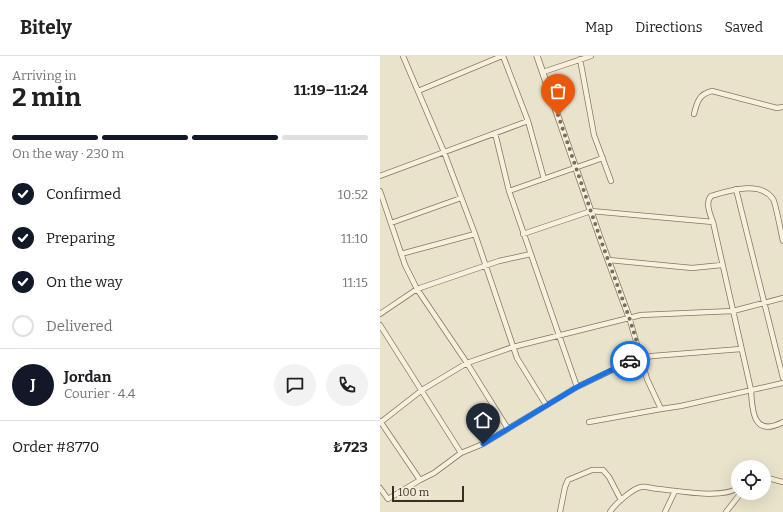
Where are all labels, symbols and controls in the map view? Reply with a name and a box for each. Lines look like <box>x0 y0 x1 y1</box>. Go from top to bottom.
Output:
text: Bitely <box>20 16 72 39</box>
text: Map <box>585 19 613 36</box>
text: Directions <box>635 19 703 36</box>
text: Saved <box>725 19 763 36</box>
text: Arriving in <box>12 68 77 83</box>
pin <box>541 74 575 115</box>
icon: bag <box>547 80 569 102</box>
text: 11:19–11:24 <box>294 81 368 99</box>
text: 2 min <box>12 82 81 113</box>
text: On the way · 230 m <box>12 146 124 161</box>
icon: check <box>12 183 34 205</box>
text: Confirmed <box>46 185 121 203</box>
text: 10:52 <box>338 187 368 202</box>
icon: check <box>12 227 34 249</box>
text: Preparing <box>46 229 115 247</box>
text: 11:10 <box>341 231 368 246</box>
icon: check <box>12 271 34 293</box>
text: On the way <box>46 273 123 291</box>
text: 11:15 <box>342 275 368 290</box>
text: Delivered <box>46 317 113 335</box>
courier <box>610 341 650 381</box>
icon: car <box>619 350 641 372</box>
button: chat <box>274 364 316 406</box>
button: phone <box>326 364 368 406</box>
text: Jordan <box>64 368 111 386</box>
text: J <box>30 376 36 394</box>
text: Courier · 4.4 <box>64 386 135 401</box>
pin <box>466 403 500 444</box>
icon: home <box>472 409 494 431</box>
text: Order #8770 <box>12 438 99 456</box>
text: ₺723 <box>333 438 368 456</box>
map controls <box>731 460 771 500</box>
button: locate <box>731 460 771 500</box>
scale bar <box>392 484 464 503</box>
text: 100 m <box>398 486 429 499</box>

